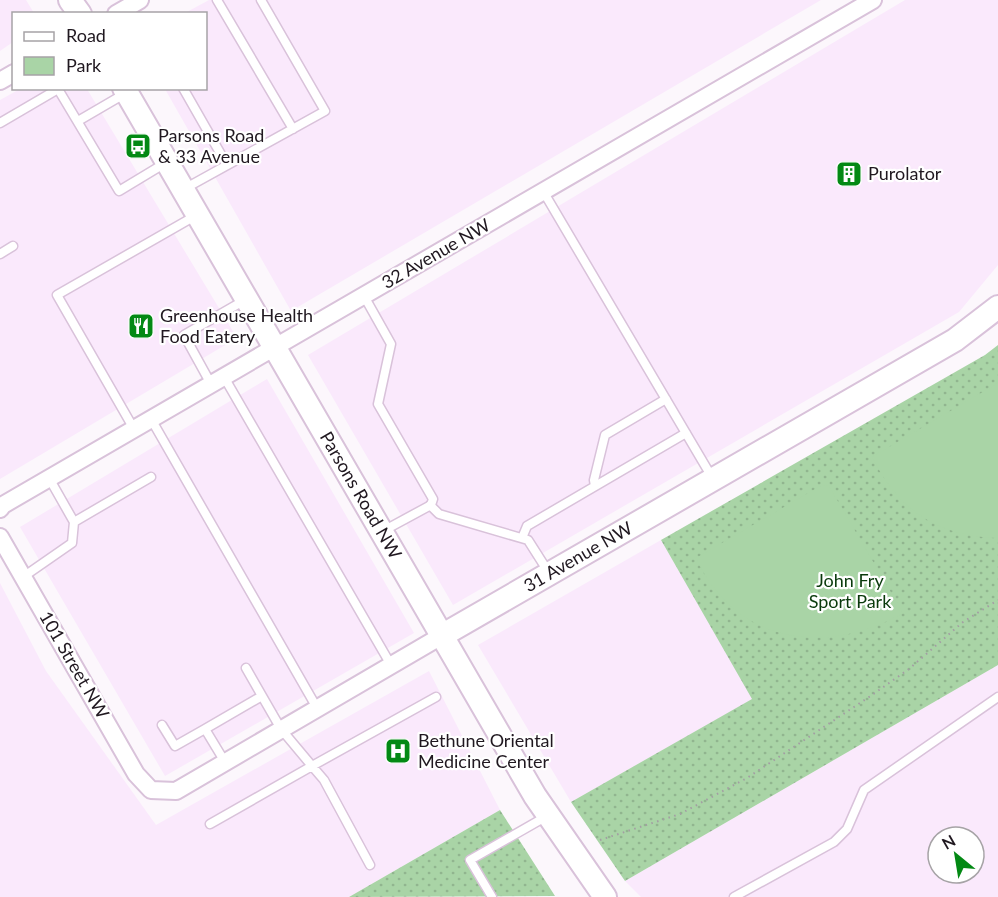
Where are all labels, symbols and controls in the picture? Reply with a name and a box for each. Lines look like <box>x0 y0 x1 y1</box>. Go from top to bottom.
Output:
legend <box>12 12 207 90</box>
text: Road <box>66 24 106 46</box>
text: Park <box>66 54 102 76</box>
place label: Parsons Road & 33 Avenue <box>158 124 264 167</box>
bus stop icon: Parsons Road & 33 Avenue <box>123 131 153 161</box>
building icon: Purolator <box>834 159 864 189</box>
place label: Purolator <box>868 162 942 184</box>
street label: 32 Avenue NW <box>377 213 494 293</box>
place label: Greenhouse Health Food Eatery <box>160 304 313 347</box>
restaurant icon: Greenhouse Health Food Eatery <box>126 311 156 341</box>
street label: Parsons Road NW <box>316 427 407 563</box>
street label: 31 Avenue NW <box>520 516 636 596</box>
park label: John Fry Sport Park <box>809 569 892 612</box>
street label: 101 Street NW <box>35 607 115 722</box>
place label: Bethune Oriental Medicine Center <box>418 729 554 772</box>
hospital icon: Bethune Oriental Medicine Center <box>383 736 413 766</box>
north arrow <box>926 825 986 885</box>
text: N <box>938 830 958 853</box>

